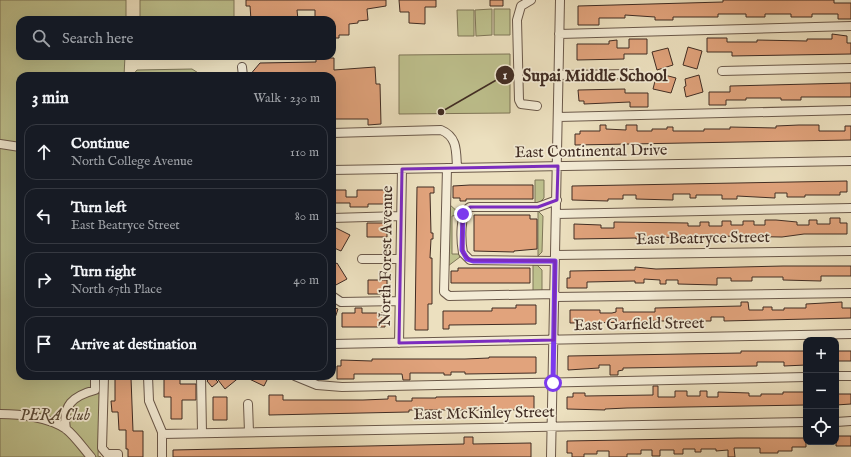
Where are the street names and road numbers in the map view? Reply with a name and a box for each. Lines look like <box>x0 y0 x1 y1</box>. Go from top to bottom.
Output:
street label: East Continental Drive <box>514 141 668 163</box>
street label: North Forest Avenue <box>376 186 398 326</box>
street label: East Beatryce Street <box>636 228 771 250</box>
street label: East Garfield Street <box>573 314 705 336</box>
street label: East McKinley Street <box>413 403 555 425</box>

